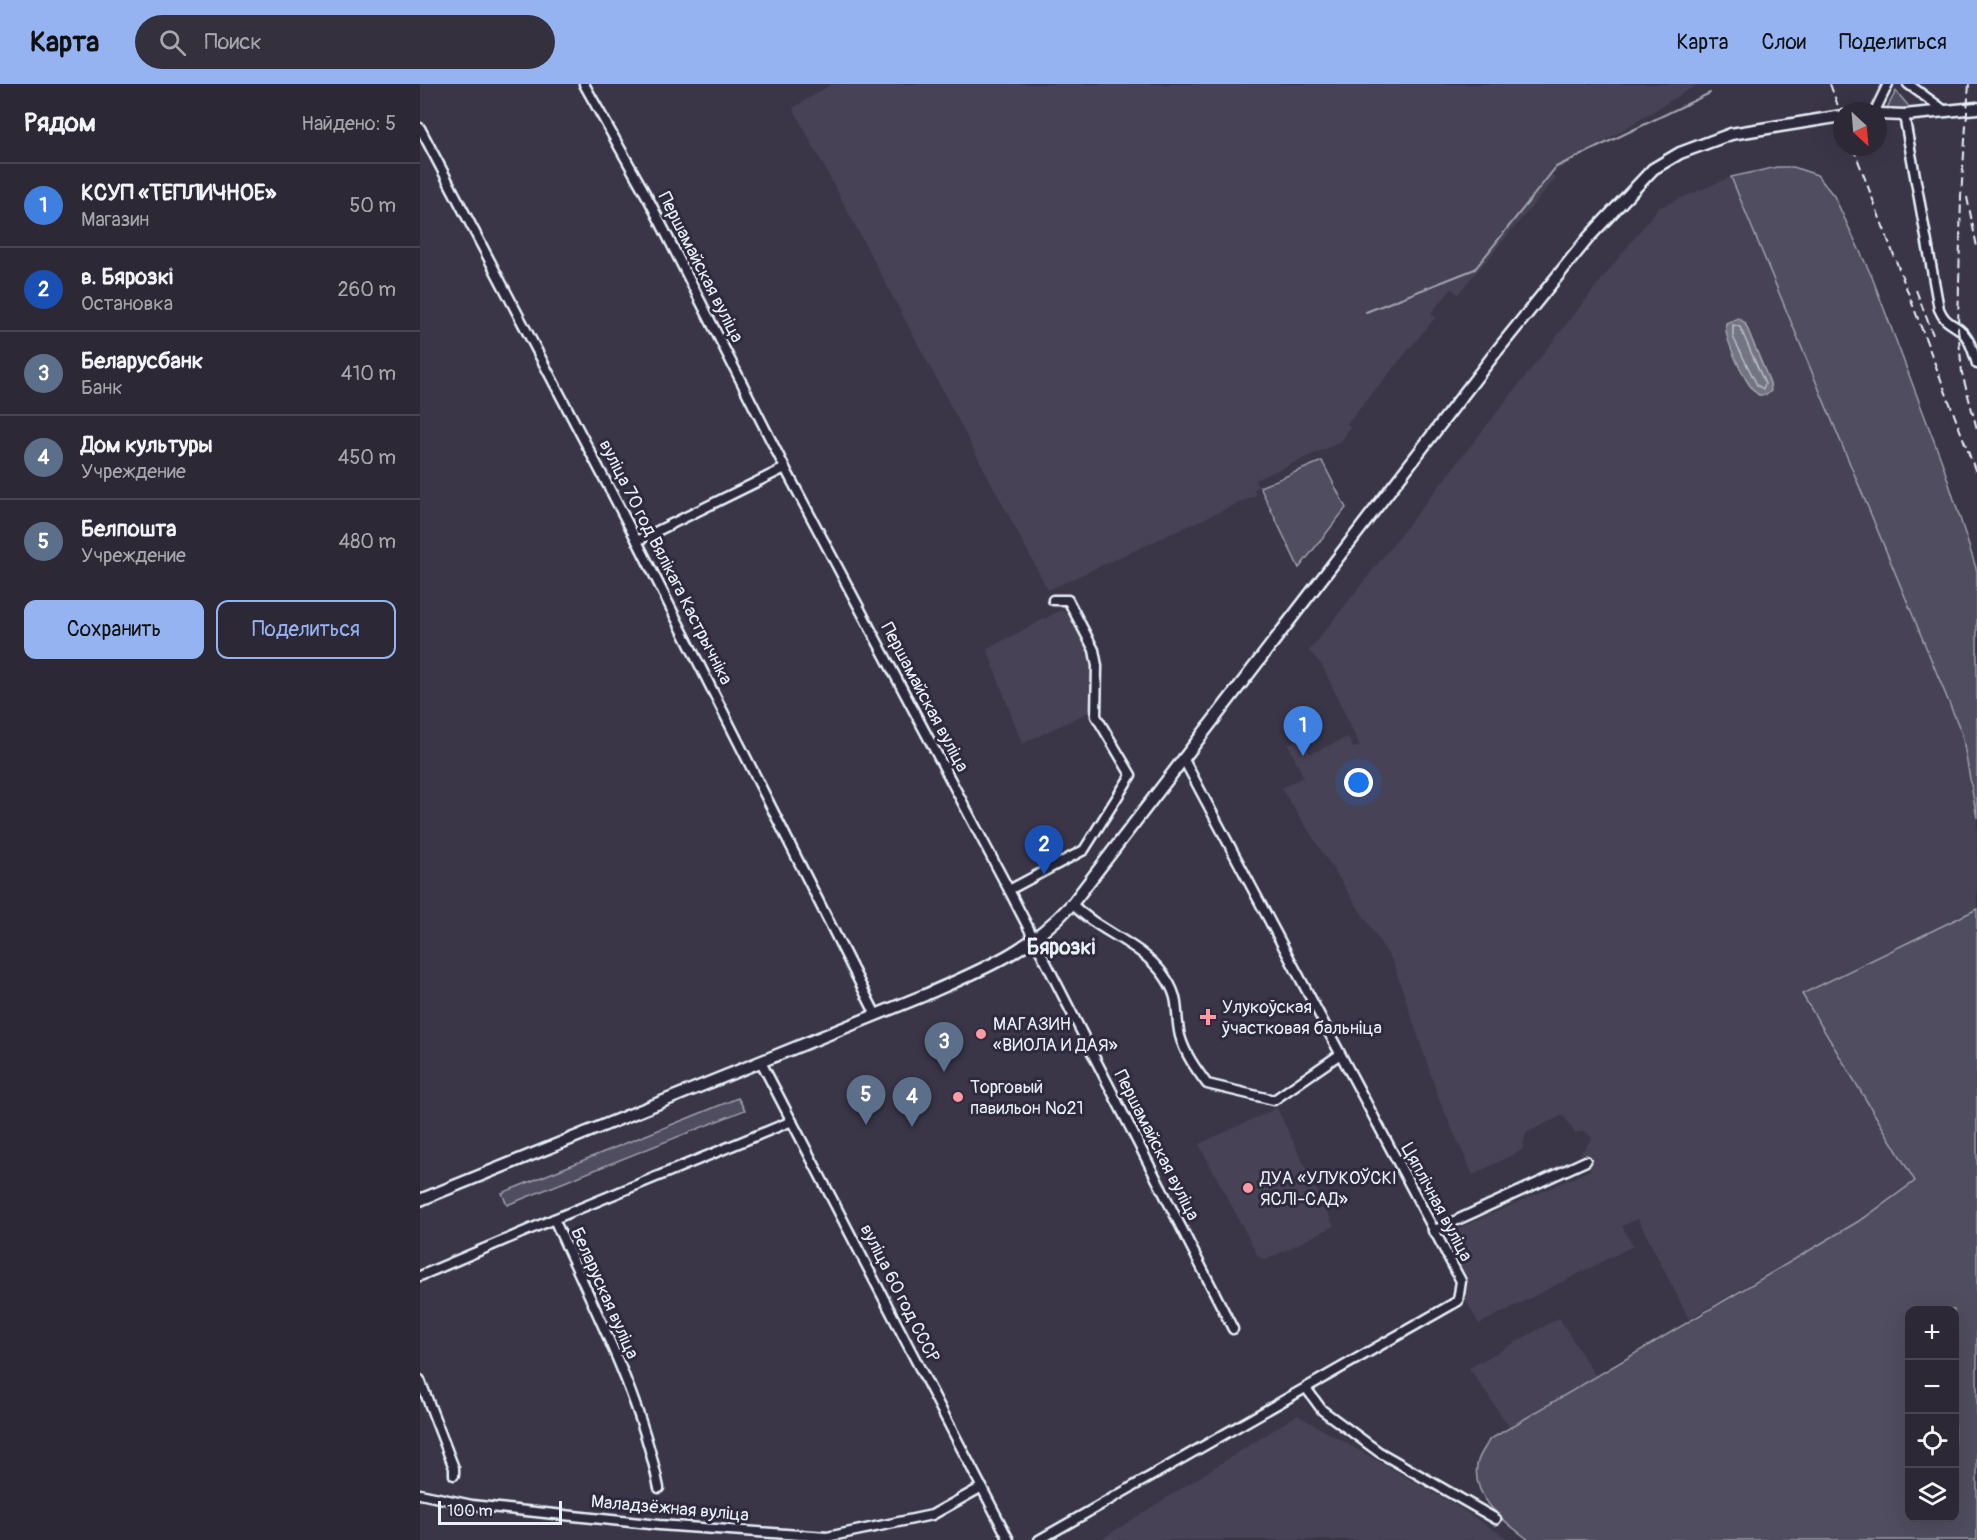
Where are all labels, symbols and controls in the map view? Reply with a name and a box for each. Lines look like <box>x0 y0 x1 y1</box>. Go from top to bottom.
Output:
search box <box>135 15 555 69</box>
text: Карта <box>30 25 99 60</box>
icon: search <box>156 26 189 59</box>
text: Поиск <box>204 28 262 56</box>
text: Карта <box>1676 29 1728 56</box>
text: Слои <box>1761 29 1806 56</box>
text: Поделиться <box>1839 29 1947 56</box>
north arrow <box>1833 102 1887 156</box>
text: Рядом <box>24 107 96 139</box>
text: Найдено: 5 <box>301 111 396 136</box>
text: КСУП «ТЕПЛИЧНОЕ» <box>81 179 276 207</box>
street label: Першамайская вуліца <box>653 188 749 346</box>
text: 1 <box>40 193 47 218</box>
text: 50 m <box>349 193 396 218</box>
text: Магазин <box>81 207 149 232</box>
text: в. Бярозкі <box>81 263 173 291</box>
text: 2 <box>38 277 49 302</box>
text: 260 m <box>337 277 396 302</box>
text: Остановка <box>81 291 173 316</box>
text: Беларусбанк <box>81 347 203 375</box>
text: 3 <box>38 361 49 386</box>
text: 410 m <box>341 361 396 386</box>
text: Банк <box>81 375 123 400</box>
text: Дом культуры <box>81 431 213 459</box>
street label: вуліца 70 год Вялікага Кастрычніка <box>594 436 738 689</box>
text: 4 <box>38 445 49 470</box>
text: 450 m <box>338 445 396 470</box>
text: Учреждение <box>81 459 186 484</box>
text: Белпошта <box>81 515 176 543</box>
text: 5 <box>38 529 49 554</box>
text: 480 m <box>339 529 396 554</box>
text: Учреждение <box>81 543 186 568</box>
button: Сохранить <box>24 600 204 659</box>
button: Поделиться <box>216 600 396 659</box>
street label: Першамайская вуліца <box>875 618 974 776</box>
pin: 1 <box>1284 706 1322 756</box>
your location <box>1344 768 1373 797</box>
pin: 2 <box>1024 826 1064 875</box>
district label: Бярозкі <box>1027 934 1095 961</box>
place label: Улукоўская ўчастковая бальніца <box>1221 996 1382 1040</box>
marker: Улукоўская ўчастковая бальніца <box>1199 1008 1217 1026</box>
place label: МАГАЗИН «ВИОЛА И ДАЯ» <box>993 1013 1118 1057</box>
pin: 3 <box>924 1022 964 1072</box>
marker: МАГАЗИН «ВИОЛА И ДАЯ» <box>974 1027 988 1041</box>
street label: Першамайская вуліца <box>1109 1066 1205 1224</box>
pin: 5 <box>846 1076 886 1125</box>
place label: Торговый павильон №21 <box>970 1076 1084 1120</box>
pin: 4 <box>892 1078 932 1127</box>
marker: Торговый павильон №21 <box>951 1090 965 1104</box>
street label: Цяплічная вуліца <box>1396 1139 1477 1265</box>
place label: ДУА «УЛУКОЎСКІ ЯСЛІ-САД» <box>1259 1167 1397 1211</box>
marker: ДУА «УЛУКОЎСКІ ЯСЛІ-САД» <box>1241 1181 1255 1195</box>
street label: вуліца 60 год СССР <box>855 1220 944 1366</box>
street label: Беларуская вуліца <box>565 1224 644 1363</box>
map controls <box>1905 1306 1959 1522</box>
button: + <box>1905 1306 1959 1360</box>
button: − <box>1905 1360 1959 1414</box>
button: locate <box>1905 1414 1959 1468</box>
button: layers <box>1905 1468 1959 1522</box>
street label: Маладзёжная вуліца <box>590 1490 750 1527</box>
scale bar <box>438 1498 562 1526</box>
text: 100 m <box>447 1501 493 1521</box>

